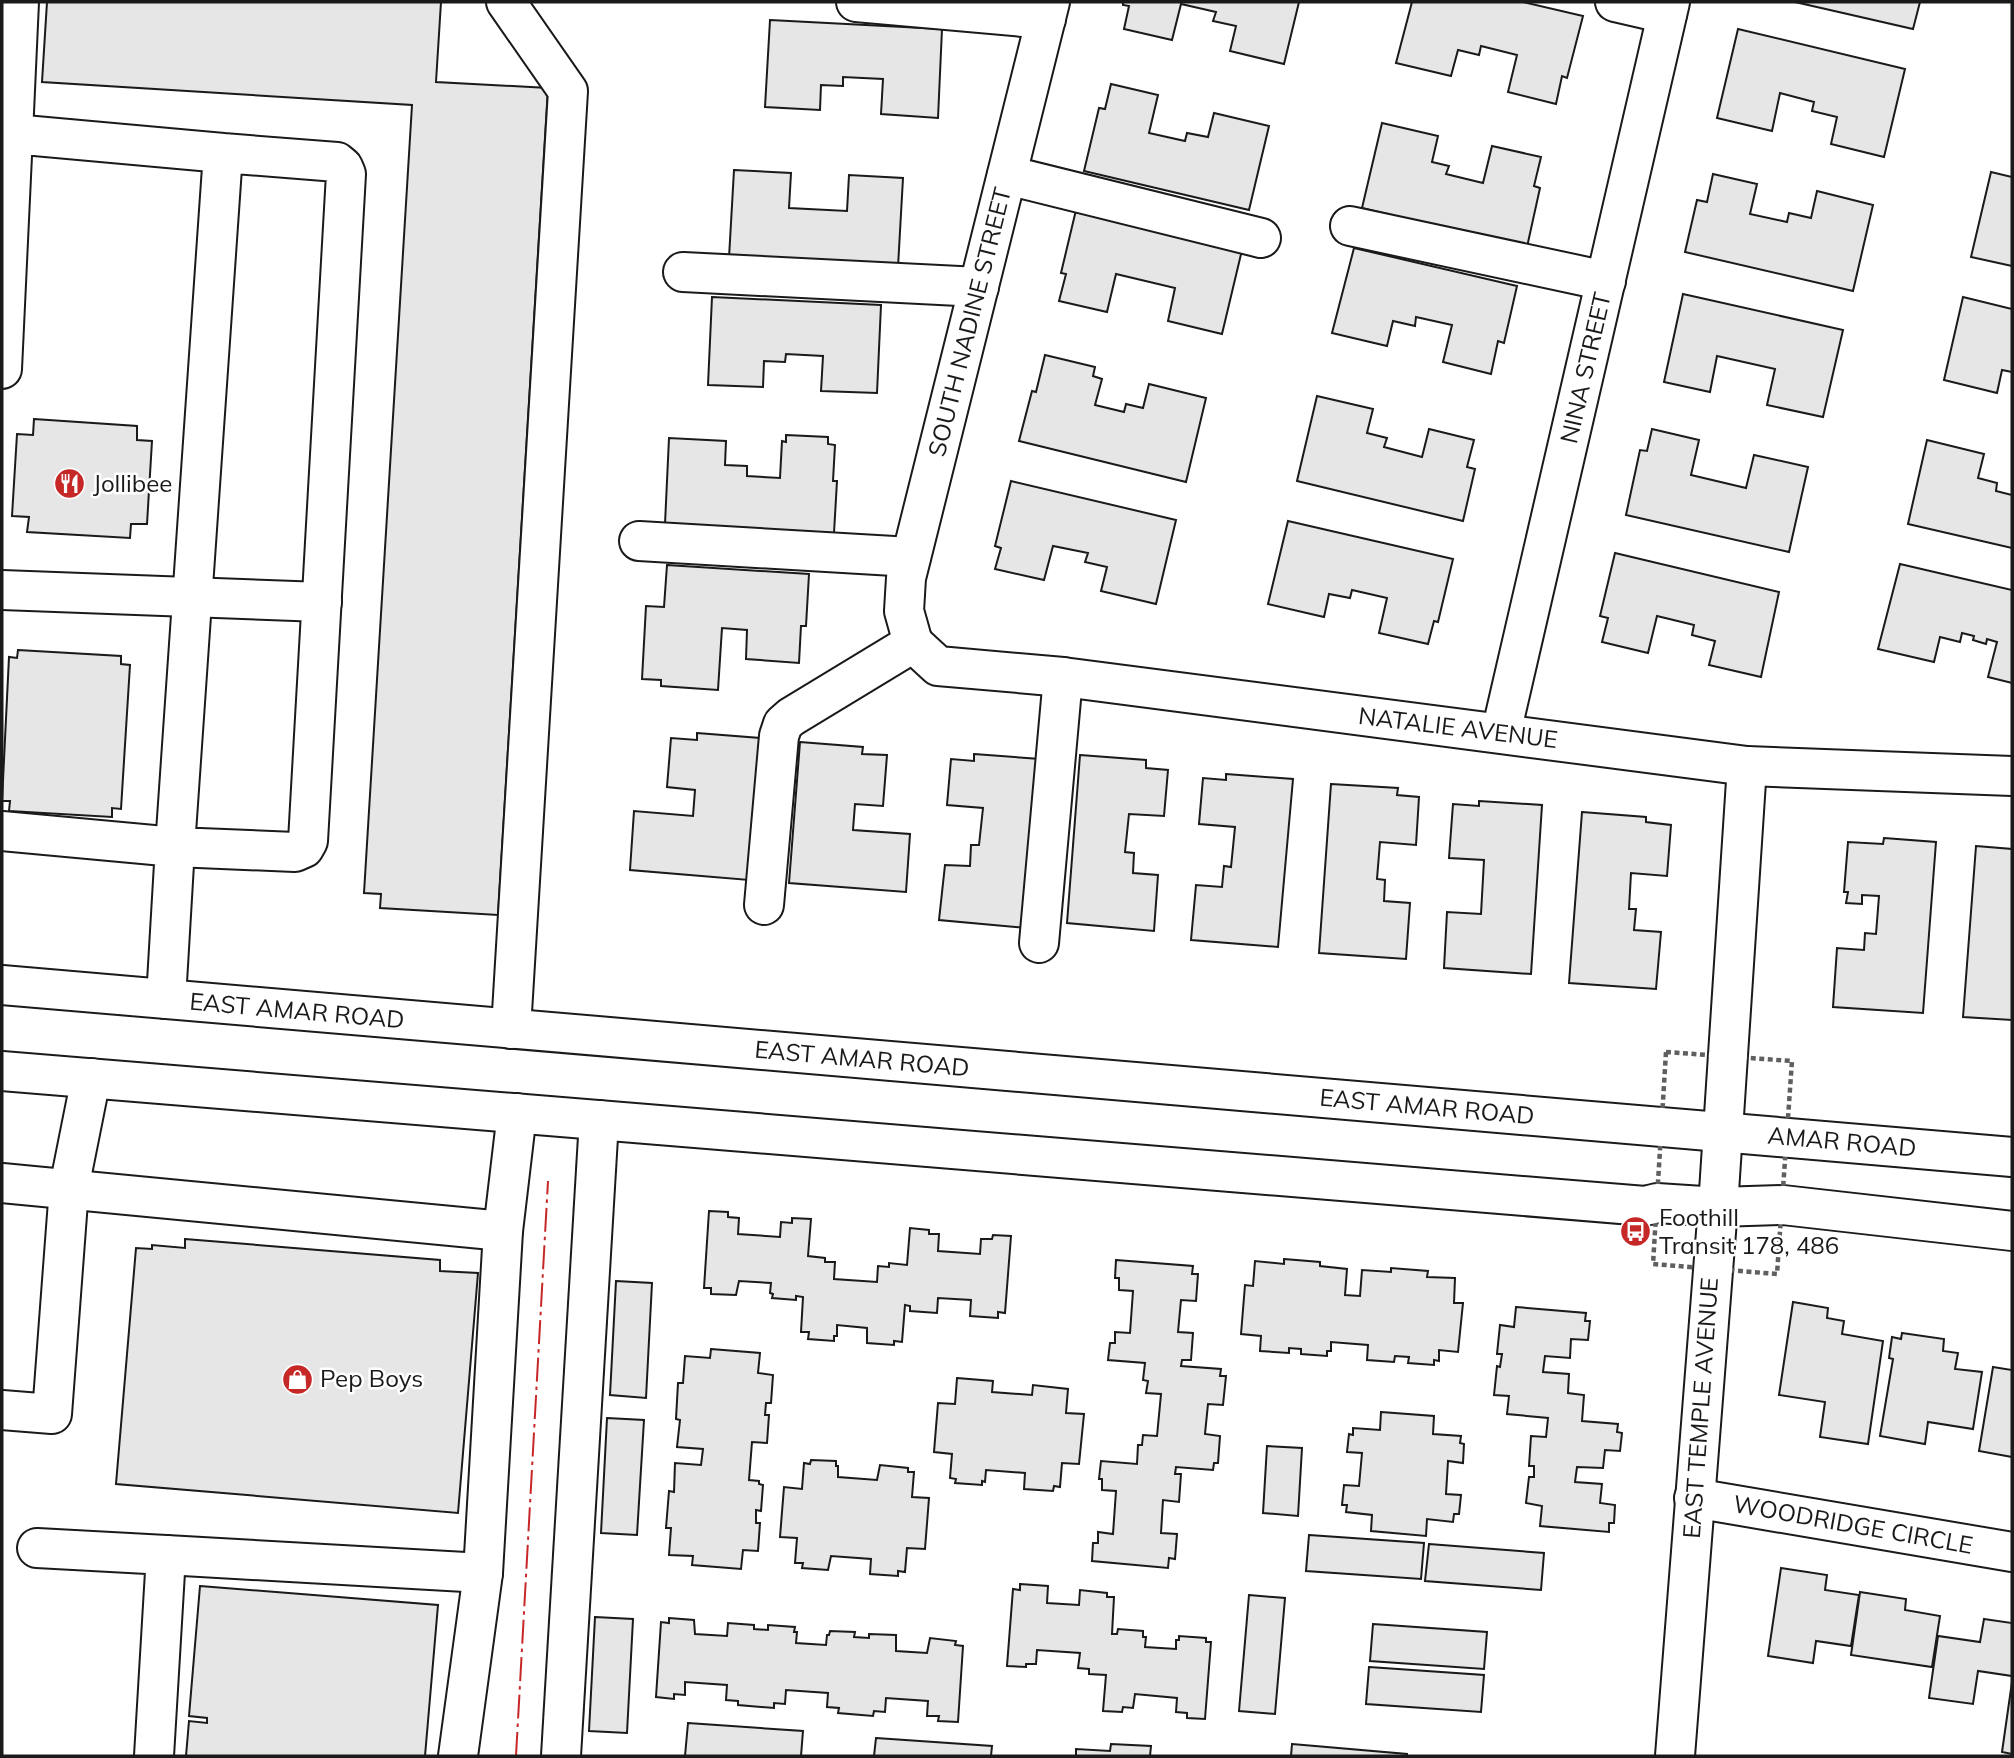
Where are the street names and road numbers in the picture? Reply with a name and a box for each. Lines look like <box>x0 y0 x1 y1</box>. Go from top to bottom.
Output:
street label: SOUTH NADINE STREET <box>921 184 1017 459</box>
street label: NINA STREET <box>1553 289 1617 446</box>
street label: NATALIE AVENUE <box>1357 700 1559 754</box>
street label: EAST AMAR ROAD <box>188 986 406 1034</box>
street label: EAST AMAR ROAD <box>753 1034 971 1082</box>
street label: EAST AMAR ROAD <box>1318 1082 1536 1130</box>
street label: AMAR ROAD <box>1767 1120 1918 1162</box>
street label: EAST TEMPLE AVENUE <box>1676 1276 1724 1539</box>
street label: WOODRIDGE CIRCLE <box>1731 1488 1975 1560</box>

